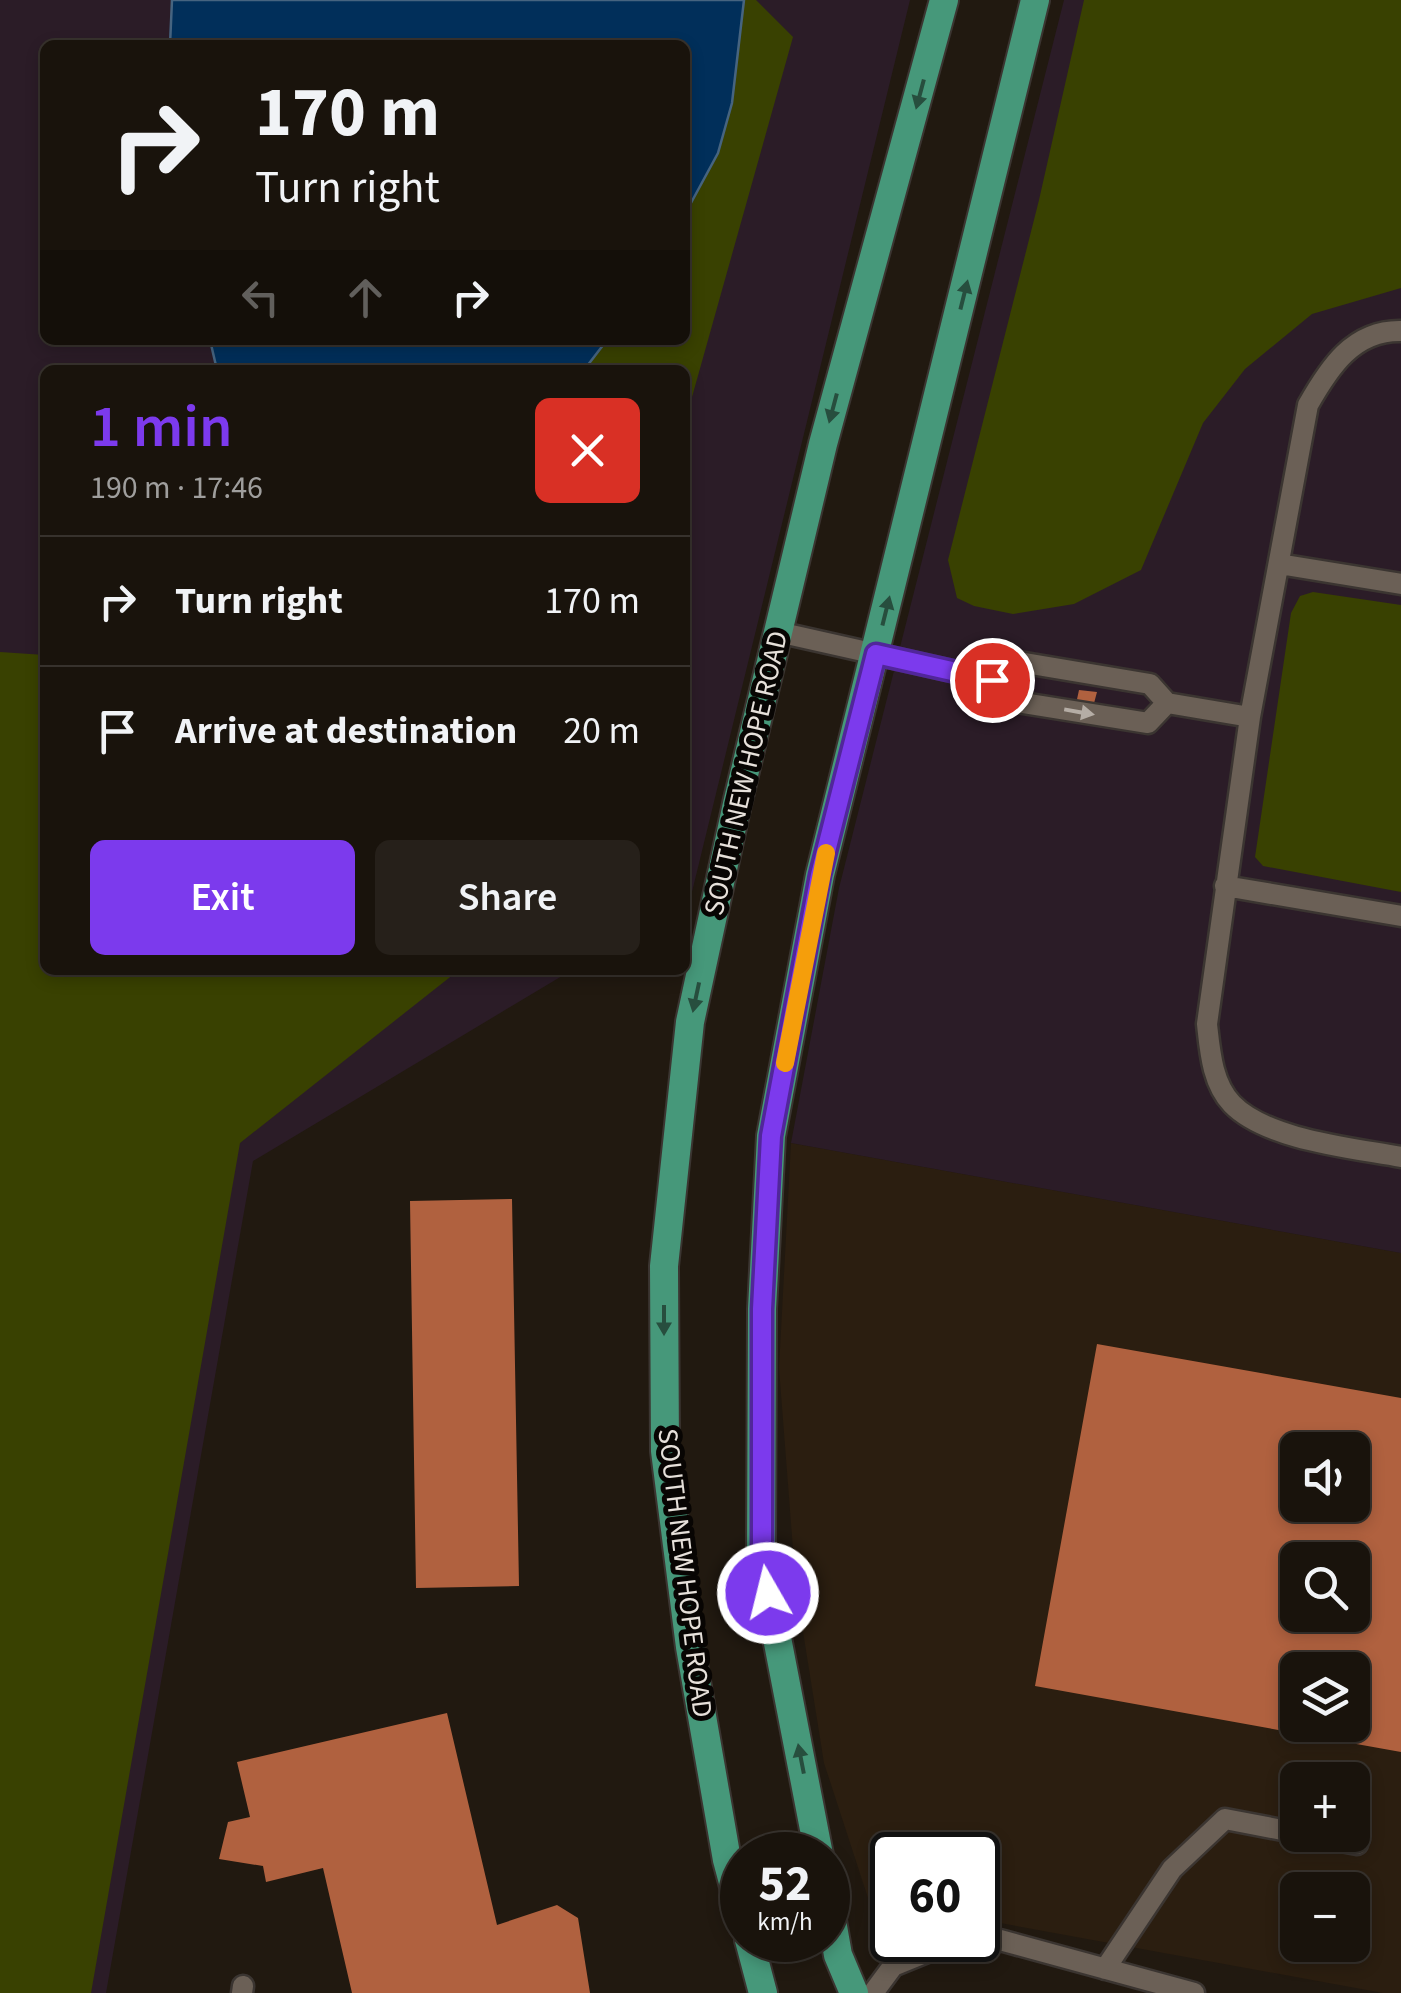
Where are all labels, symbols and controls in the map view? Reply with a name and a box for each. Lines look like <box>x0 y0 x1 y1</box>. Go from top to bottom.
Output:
text: 170 m <box>255 63 440 163</box>
one-way arrow <box>911 79 927 110</box>
icon: right <box>90 80 220 210</box>
text: Turn right <box>255 156 440 220</box>
icon: left <box>233 270 288 325</box>
icon: ahead <box>338 270 393 325</box>
icon: right <box>443 270 498 325</box>
one-way arrow <box>956 279 972 310</box>
text: 1 min <box>90 385 233 470</box>
one-way arrow <box>825 393 840 424</box>
button: close <box>535 398 640 503</box>
text: 190 m · 17:46 <box>90 465 263 511</box>
icon: right <box>90 574 145 629</box>
text: Turn right <box>175 574 343 628</box>
text: 170 m <box>544 574 640 628</box>
one-way arrow <box>879 595 894 626</box>
street label: SOUTH NEW HOPE ROAD <box>694 627 798 919</box>
pin <box>950 638 1035 723</box>
icon: arrive <box>965 653 1020 708</box>
icon: arrive <box>90 704 145 759</box>
text: Arrive at destination <box>175 704 517 758</box>
text: 20 m <box>563 704 640 758</box>
one-way arrow <box>1064 705 1095 721</box>
button: Exit <box>90 840 355 955</box>
button: Share <box>375 840 640 955</box>
one-way arrow <box>687 982 703 1013</box>
one-way arrow <box>656 1304 672 1336</box>
street label: SOUTH NEW HOPE ROAD <box>647 1426 723 1720</box>
map controls <box>1280 1432 1370 1962</box>
button: sound <box>1280 1432 1370 1522</box>
position arrow <box>716 1541 820 1645</box>
button: search <box>1280 1542 1370 1632</box>
button: layers <box>1280 1652 1370 1742</box>
one-way arrow <box>792 1743 808 1774</box>
button: + <box>1280 1762 1370 1852</box>
speed limit sign: 60 <box>870 1832 1000 1962</box>
text: 52 <box>759 1849 811 1920</box>
button: − <box>1280 1872 1370 1962</box>
text: km/h <box>757 1904 813 1940</box>

